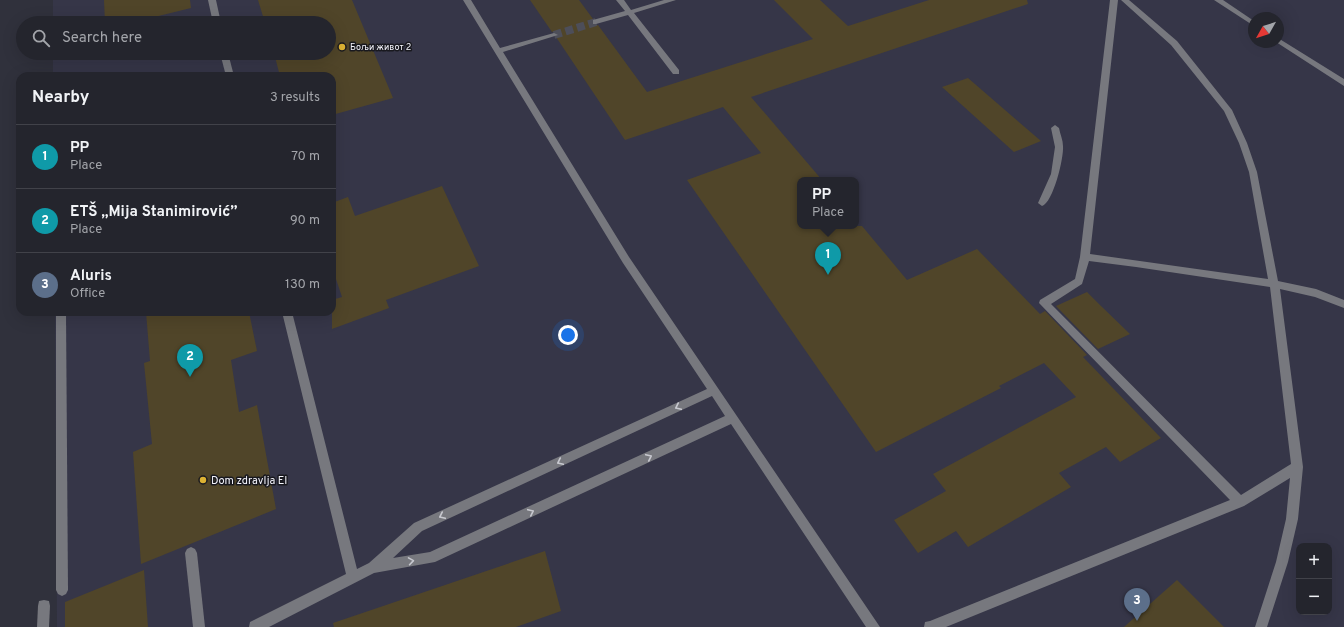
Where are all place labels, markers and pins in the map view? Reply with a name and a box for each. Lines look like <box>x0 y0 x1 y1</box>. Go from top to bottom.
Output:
marker: Бољи живот 2 <box>337 42 347 52</box>
place label: Бољи живот 2 <box>350 42 411 53</box>
pin: 1 <box>815 242 841 275</box>
pin: 2 <box>177 344 203 377</box>
place label: Dom zdravlja EI <box>211 474 287 488</box>
marker: Dom zdravlja EI <box>198 475 208 485</box>
pin: 3 <box>1124 588 1150 621</box>

